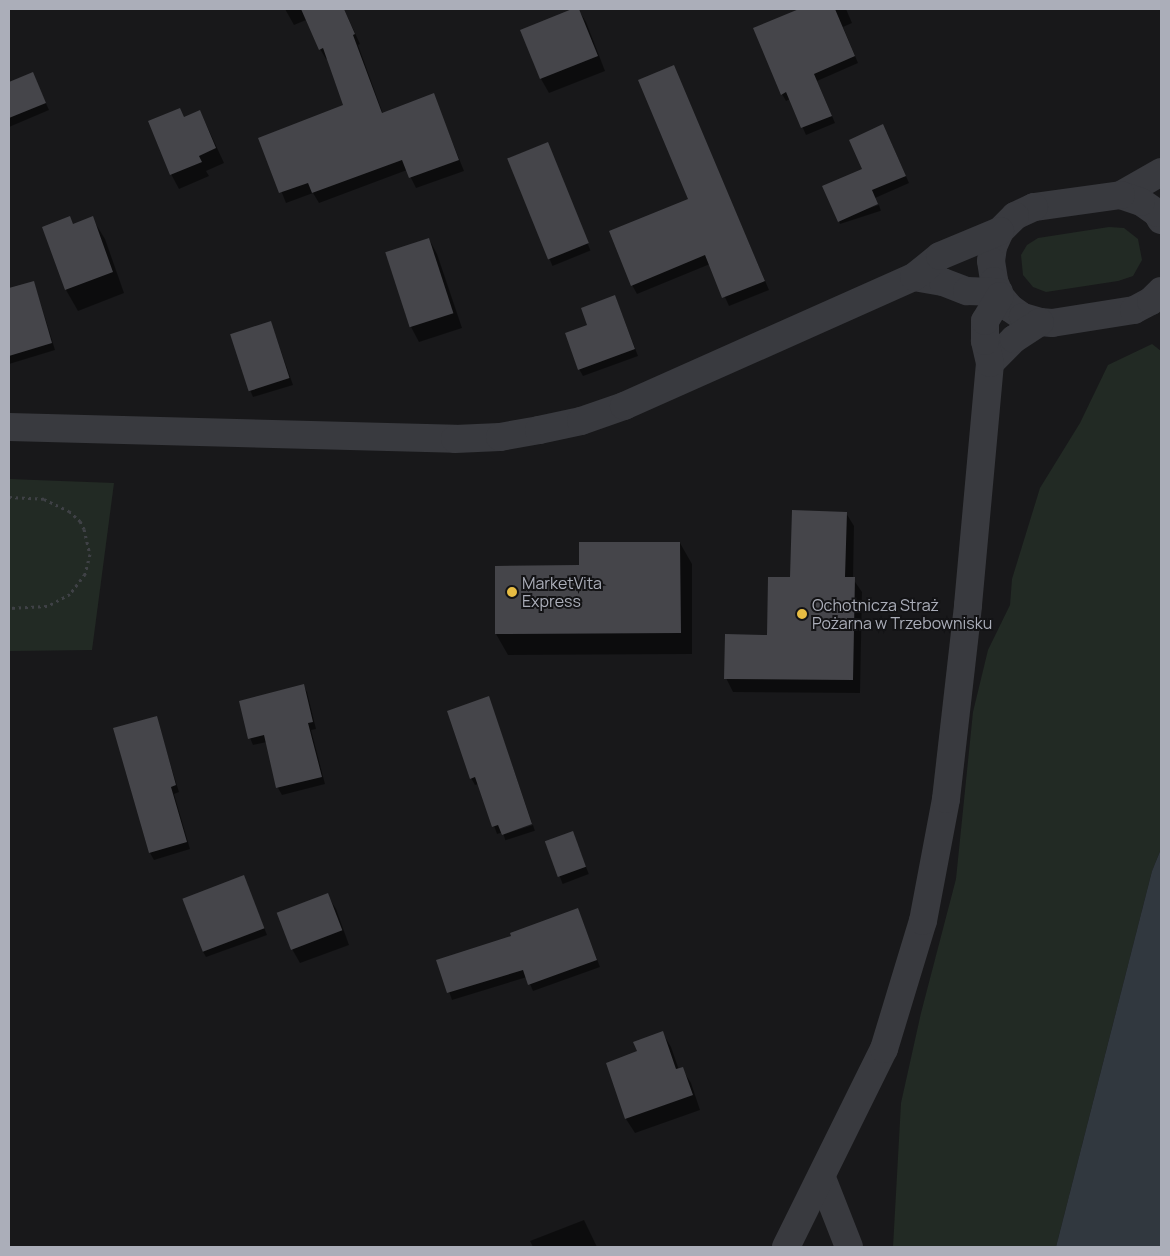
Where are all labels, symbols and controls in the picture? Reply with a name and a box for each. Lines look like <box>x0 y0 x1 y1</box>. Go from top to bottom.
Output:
place label: MarketVita Express <box>522 573 602 611</box>
marker: MarketVita Express <box>506 586 518 598</box>
place label: Ochotnicza Straż Pożarna w Trzebownisku <box>812 595 992 633</box>
marker: Ochotnicza Straż Pożarna w Trzebownisku <box>796 608 808 620</box>

